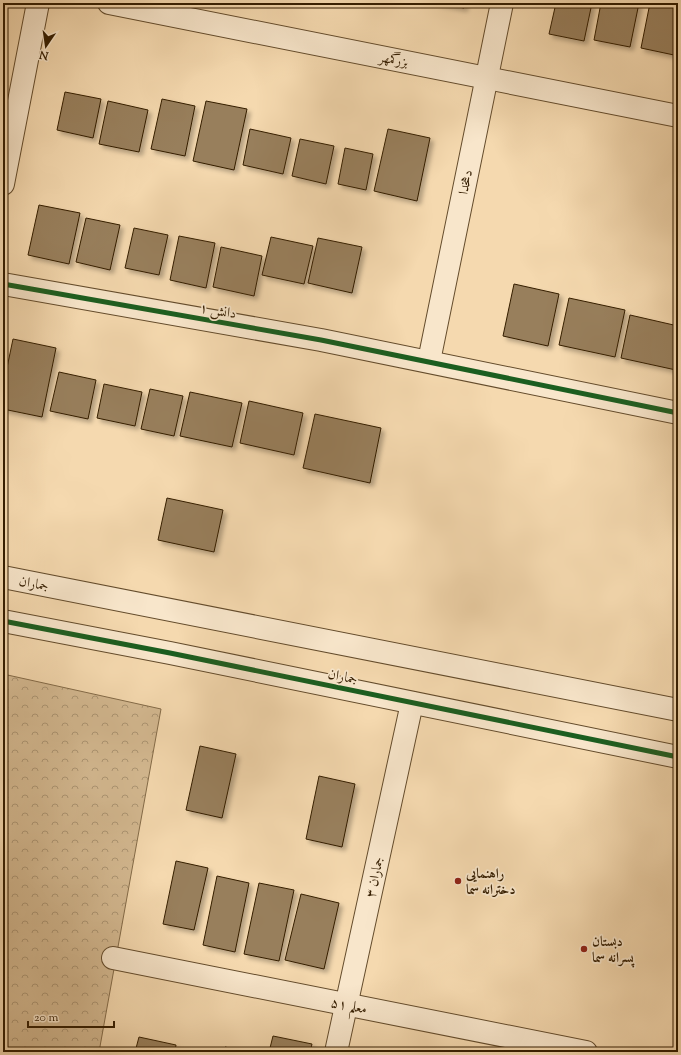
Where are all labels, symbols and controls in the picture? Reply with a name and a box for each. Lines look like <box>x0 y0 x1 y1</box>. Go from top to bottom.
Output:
north arrow <box>26 26 66 66</box>
text: N <box>38 46 51 64</box>
street label: بزرگمهر <box>376 47 410 74</box>
street label: دهخدا <box>455 168 479 197</box>
street label: دانش ۱ <box>198 299 238 325</box>
street label: جماران <box>17 572 50 598</box>
street label: جماران <box>326 665 359 691</box>
street label: جماران ۳ <box>362 855 390 900</box>
place label: راهنمایی دخترانه سما <box>465 865 515 901</box>
marker: راهنمایی دخترانه سما <box>453 876 463 886</box>
place label: دبستان پسرانه سما <box>592 933 635 969</box>
marker: دبستان پسرانه سما <box>579 944 589 954</box>
street label: معلم ۵۱ <box>328 994 369 1023</box>
scale bar <box>28 1003 114 1029</box>
text: 20 m <box>34 1009 59 1027</box>

